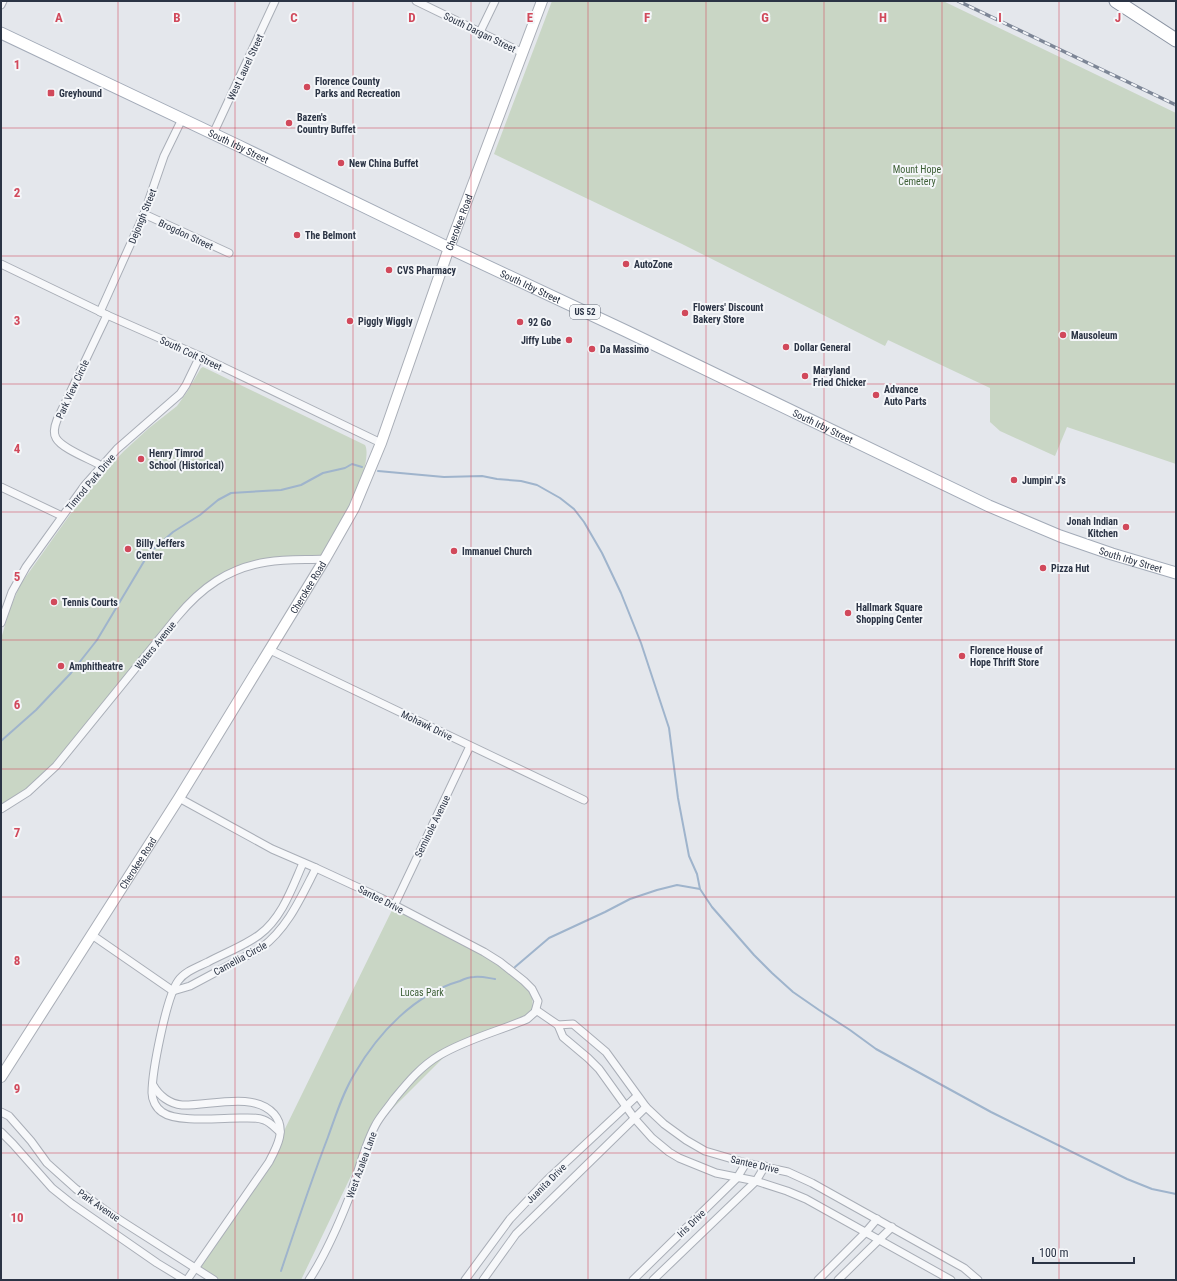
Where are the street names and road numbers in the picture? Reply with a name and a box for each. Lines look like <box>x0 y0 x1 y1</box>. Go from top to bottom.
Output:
street label: South Dargan Street <box>442 10 518 55</box>
street label: West Laurel Street <box>225 32 266 102</box>
street label: South Irby Street <box>206 127 270 166</box>
street label: Dejongh Street <box>127 187 158 245</box>
street label: Cherokee Road <box>444 193 475 252</box>
street label: Brogdon Street <box>157 217 215 252</box>
street label: South Irby Street <box>498 268 562 306</box>
road number: US 52 <box>570 305 600 319</box>
street label: South Coit Street <box>158 334 223 373</box>
street label: Park View Circle <box>54 358 91 421</box>
street label: South Irby Street <box>791 407 855 446</box>
street label: Timrod Park Drive <box>64 452 117 513</box>
street label: South Irby Street <box>1097 545 1164 575</box>
street label: Cherokee Road <box>288 559 328 616</box>
street label: Waters Avenue <box>133 619 178 672</box>
street label: Mohawk Drive <box>399 708 454 743</box>
street label: Seminole Avenue <box>413 793 452 859</box>
street label: Cherokee Road <box>117 835 159 891</box>
street label: Santee Drive <box>356 883 406 916</box>
street label: Camellia Circle <box>212 939 269 978</box>
street label: West Azalea Lane <box>344 1130 379 1200</box>
street label: Santee Drive <box>730 1154 780 1175</box>
street label: Juanita Drive <box>524 1161 569 1205</box>
street label: Park Avenue <box>76 1187 122 1224</box>
street label: Iris Drive <box>675 1207 708 1239</box>

